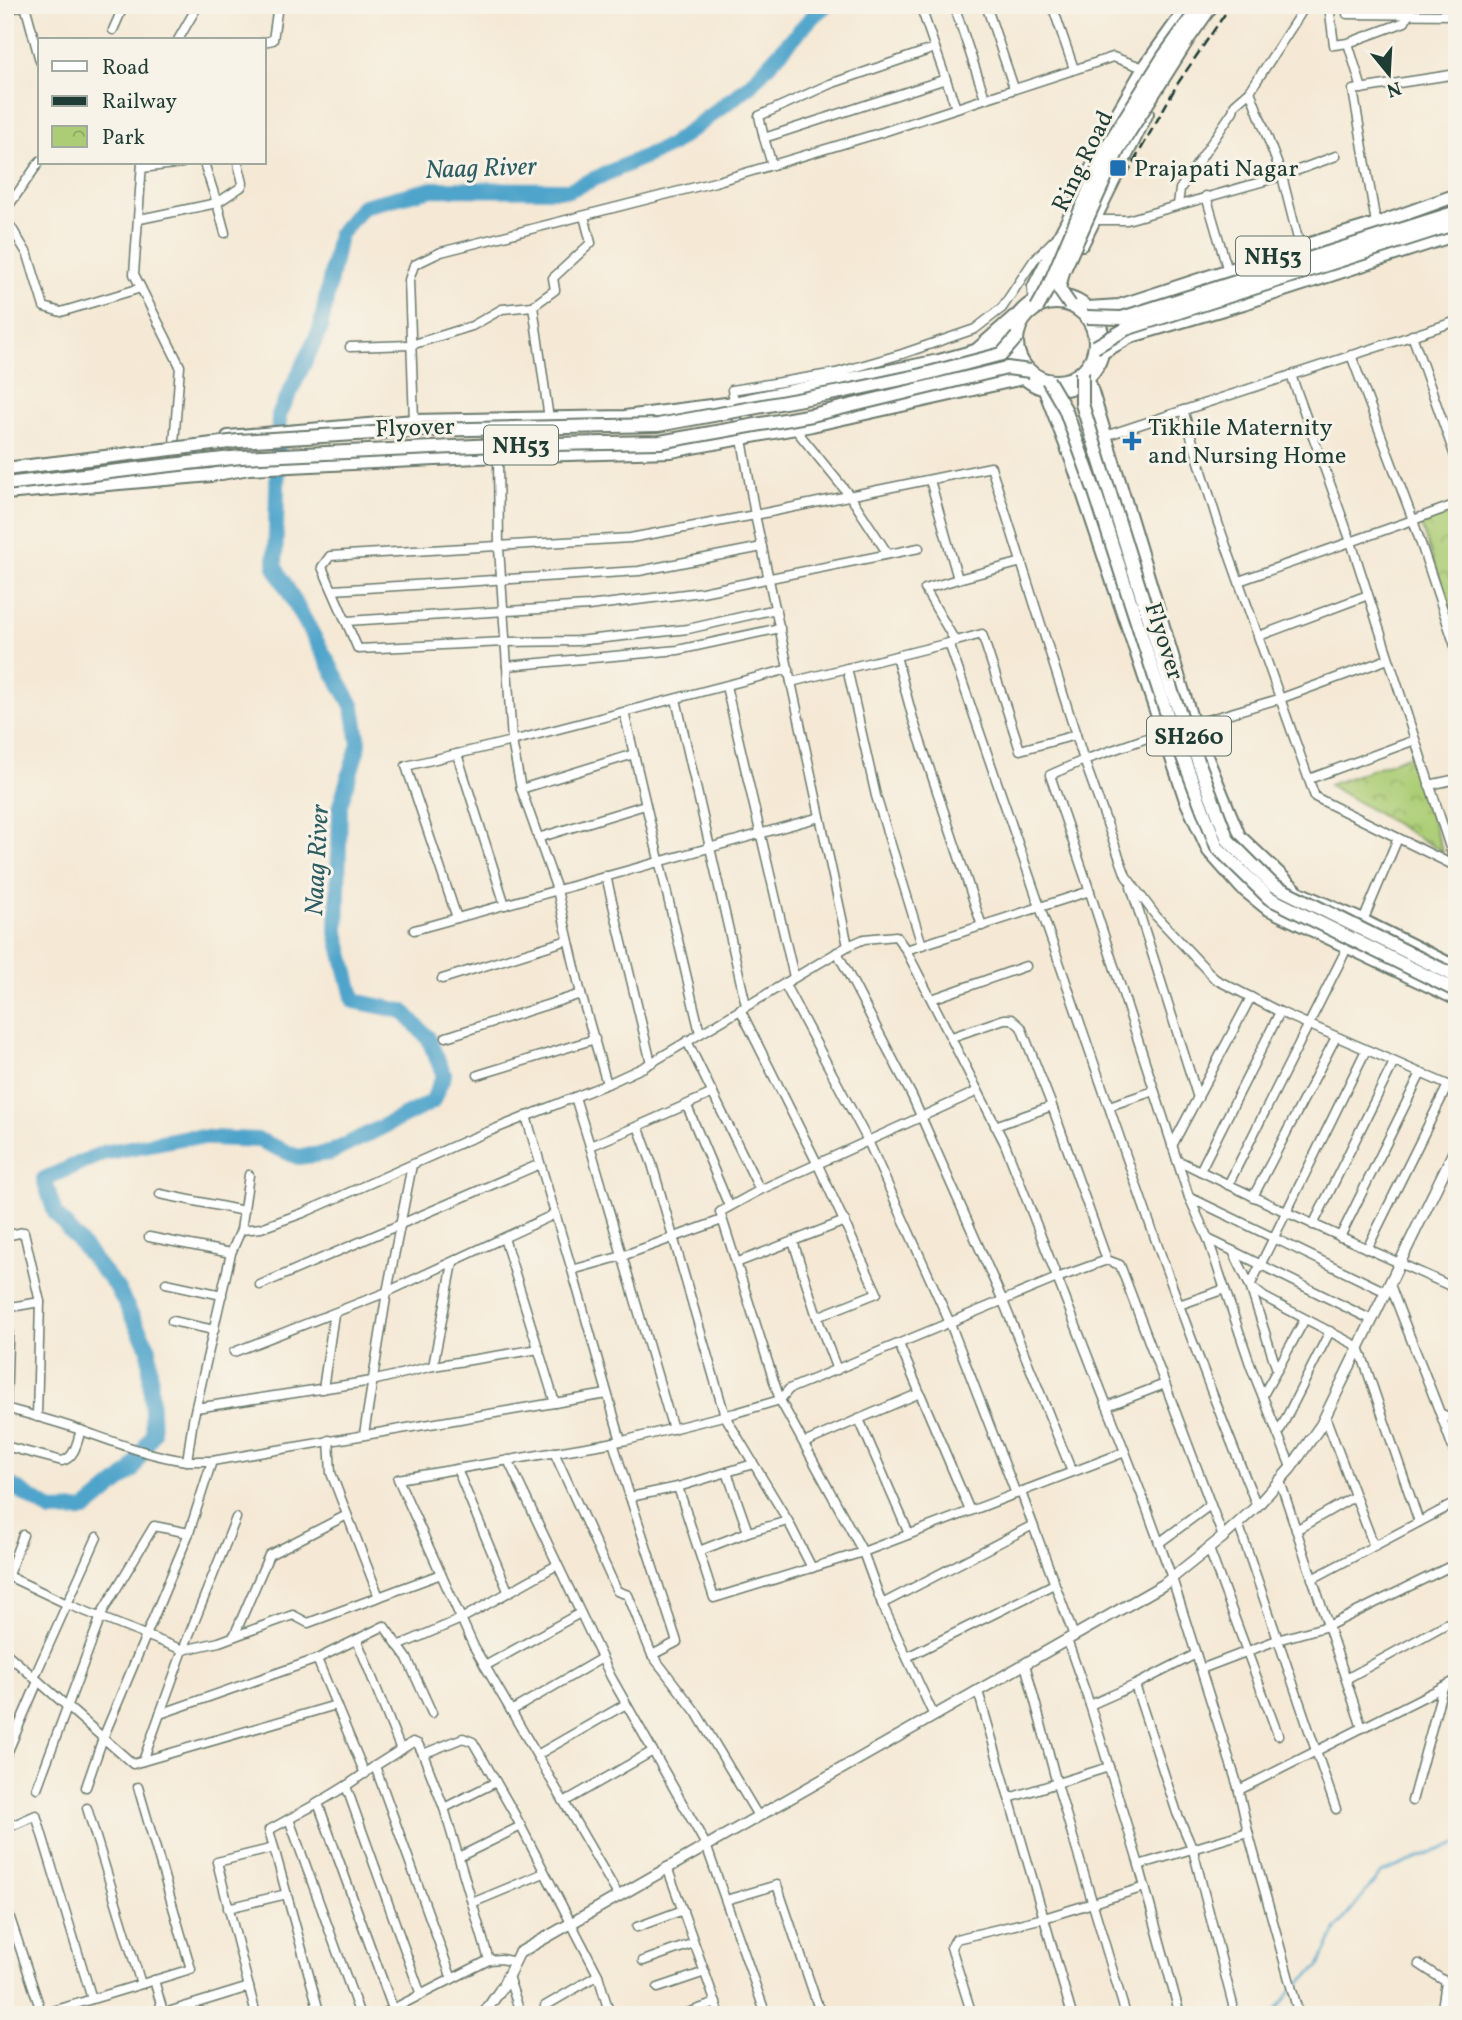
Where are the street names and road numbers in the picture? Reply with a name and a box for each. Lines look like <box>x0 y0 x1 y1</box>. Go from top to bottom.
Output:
street label: Ring Road <box>1045 105 1123 218</box>
road number: NH53 <box>1236 236 1310 276</box>
street label: Flyover <box>375 411 456 447</box>
road number: NH53 <box>484 426 558 464</box>
street label: Flyover <box>1135 598 1192 685</box>
road number: SH260 <box>1147 716 1231 756</box>

